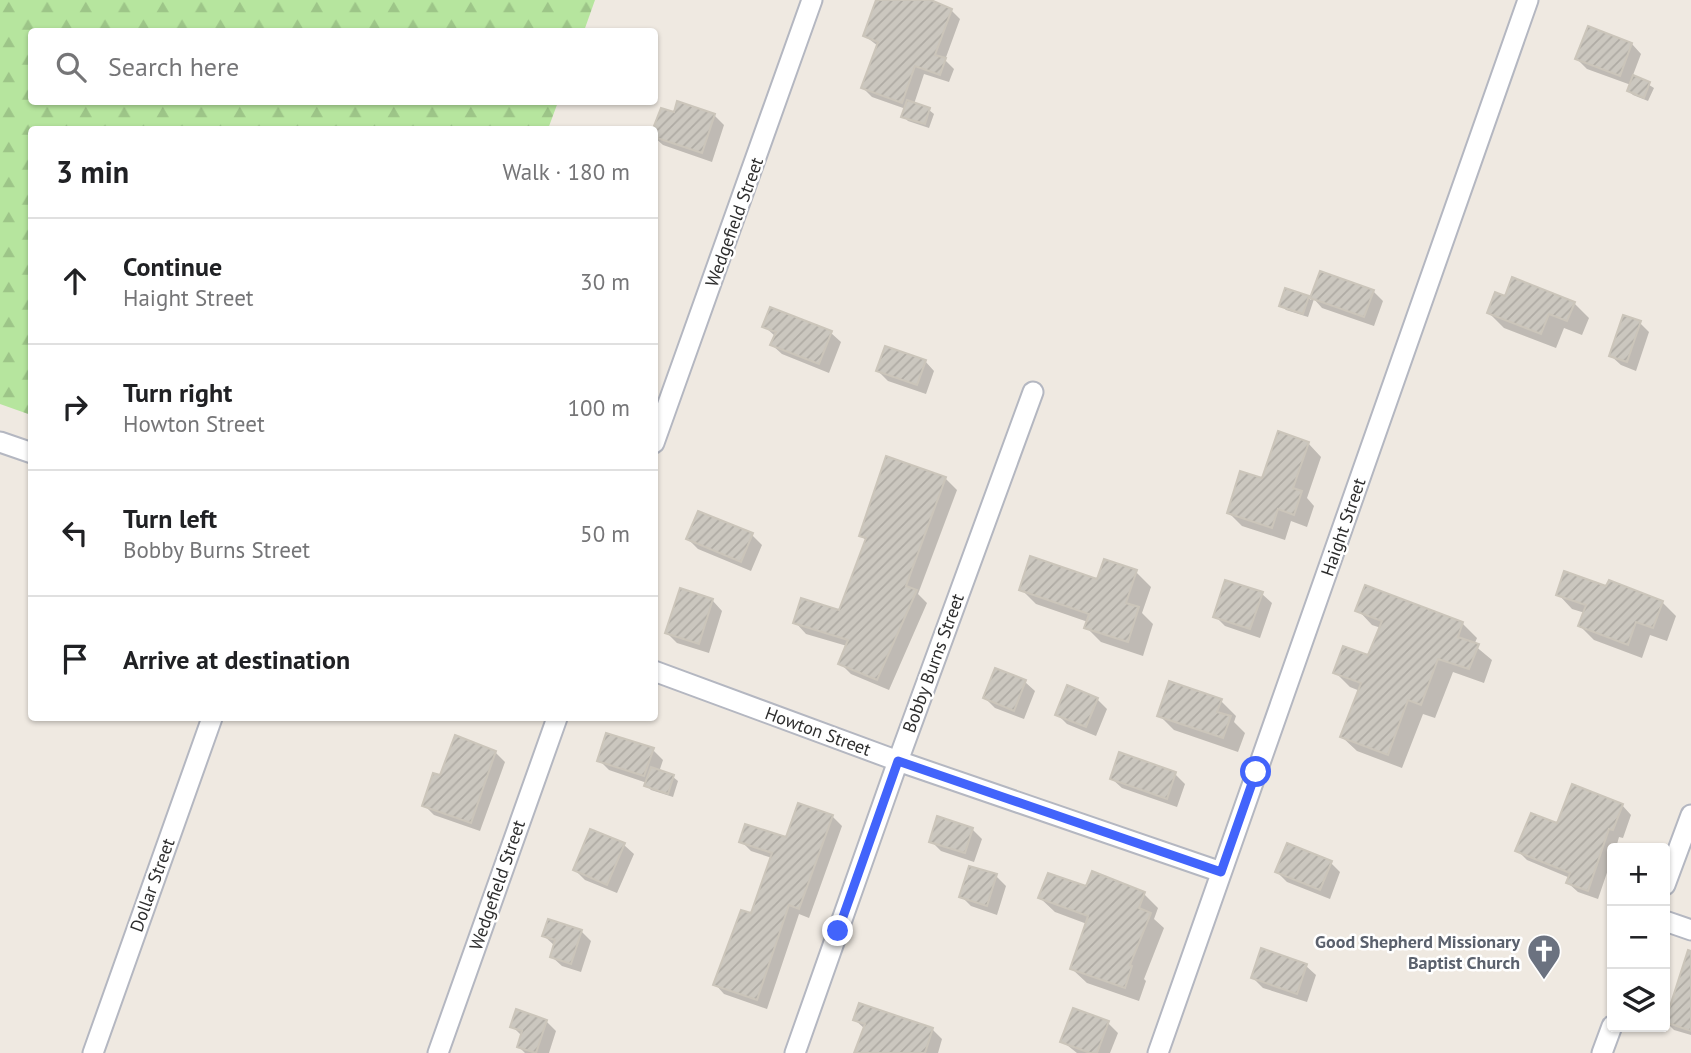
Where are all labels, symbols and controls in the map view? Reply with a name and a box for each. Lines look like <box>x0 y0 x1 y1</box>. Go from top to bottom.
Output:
search box <box>28 28 658 105</box>
icon: search <box>52 48 90 86</box>
text: Search here <box>108 50 239 83</box>
text: 3 min <box>56 152 129 191</box>
street label: Wedgefield Street <box>700 154 768 290</box>
text: Walk · 180 m <box>503 157 630 186</box>
text: Continue <box>123 250 222 283</box>
icon: ahead <box>56 262 94 300</box>
text: 30 m <box>580 267 630 296</box>
text: Haight Street <box>123 283 254 312</box>
text: Turn right <box>123 376 232 409</box>
icon: right <box>56 388 94 426</box>
text: 100 m <box>568 393 630 422</box>
text: Howton Street <box>123 409 265 438</box>
street label: Haight Street <box>1315 475 1371 579</box>
text: Turn left <box>123 502 217 535</box>
icon: left <box>56 514 94 552</box>
text: 50 m <box>580 519 630 548</box>
text: Bobby Burns Street <box>123 535 310 564</box>
street label: Bobby Burns Street <box>897 590 969 736</box>
icon: arrive <box>56 640 94 678</box>
text: Arrive at destination <box>123 643 350 676</box>
street label: Howton Street <box>762 701 874 761</box>
route start <box>1240 756 1271 787</box>
street label: Wedgefield Street <box>464 817 530 953</box>
street label: Dollar Street <box>124 835 180 935</box>
map controls <box>1607 843 1670 1032</box>
button: + <box>1607 843 1670 906</box>
button: − <box>1607 906 1670 969</box>
route end <box>822 915 853 946</box>
place label: Good Shepherd Missionary Baptist Church <box>1315 930 1520 974</box>
church icon: Good Shepherd Missionary Baptist Church <box>1525 932 1563 981</box>
button: layers <box>1607 969 1670 1032</box>

